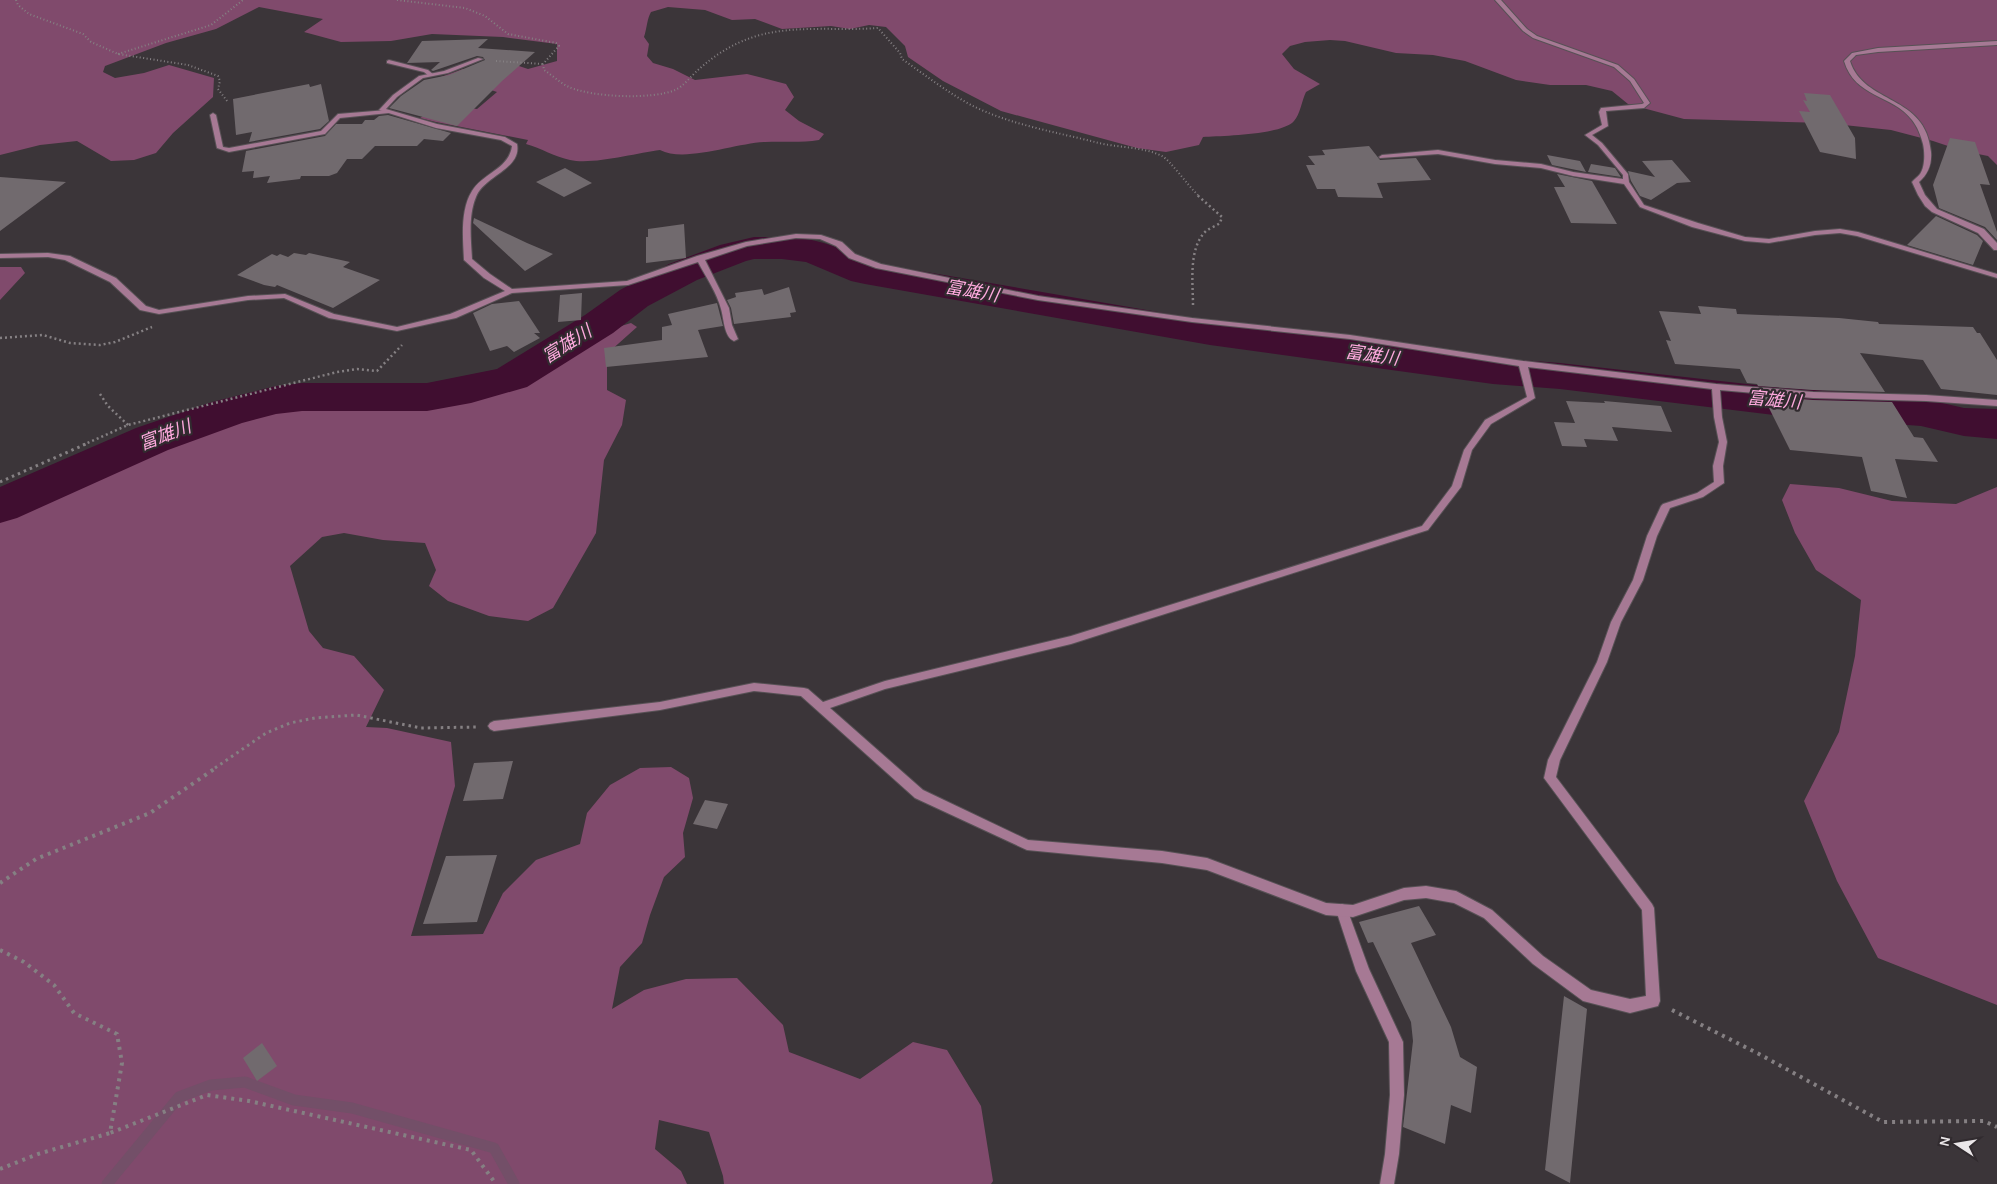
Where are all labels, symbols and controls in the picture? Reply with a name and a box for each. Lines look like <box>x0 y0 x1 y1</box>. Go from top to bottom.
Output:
water label: 富雄川 <box>944 275 1002 307</box>
water label: 富雄川 <box>538 319 597 368</box>
water label: 富雄川 <box>1344 340 1402 370</box>
water label: 富雄川 <box>1746 387 1804 413</box>
water label: 富雄川 <box>136 414 196 455</box>
north arrow <box>1932 1119 1982 1169</box>
text: N <box>1935 1135 1954 1148</box>

